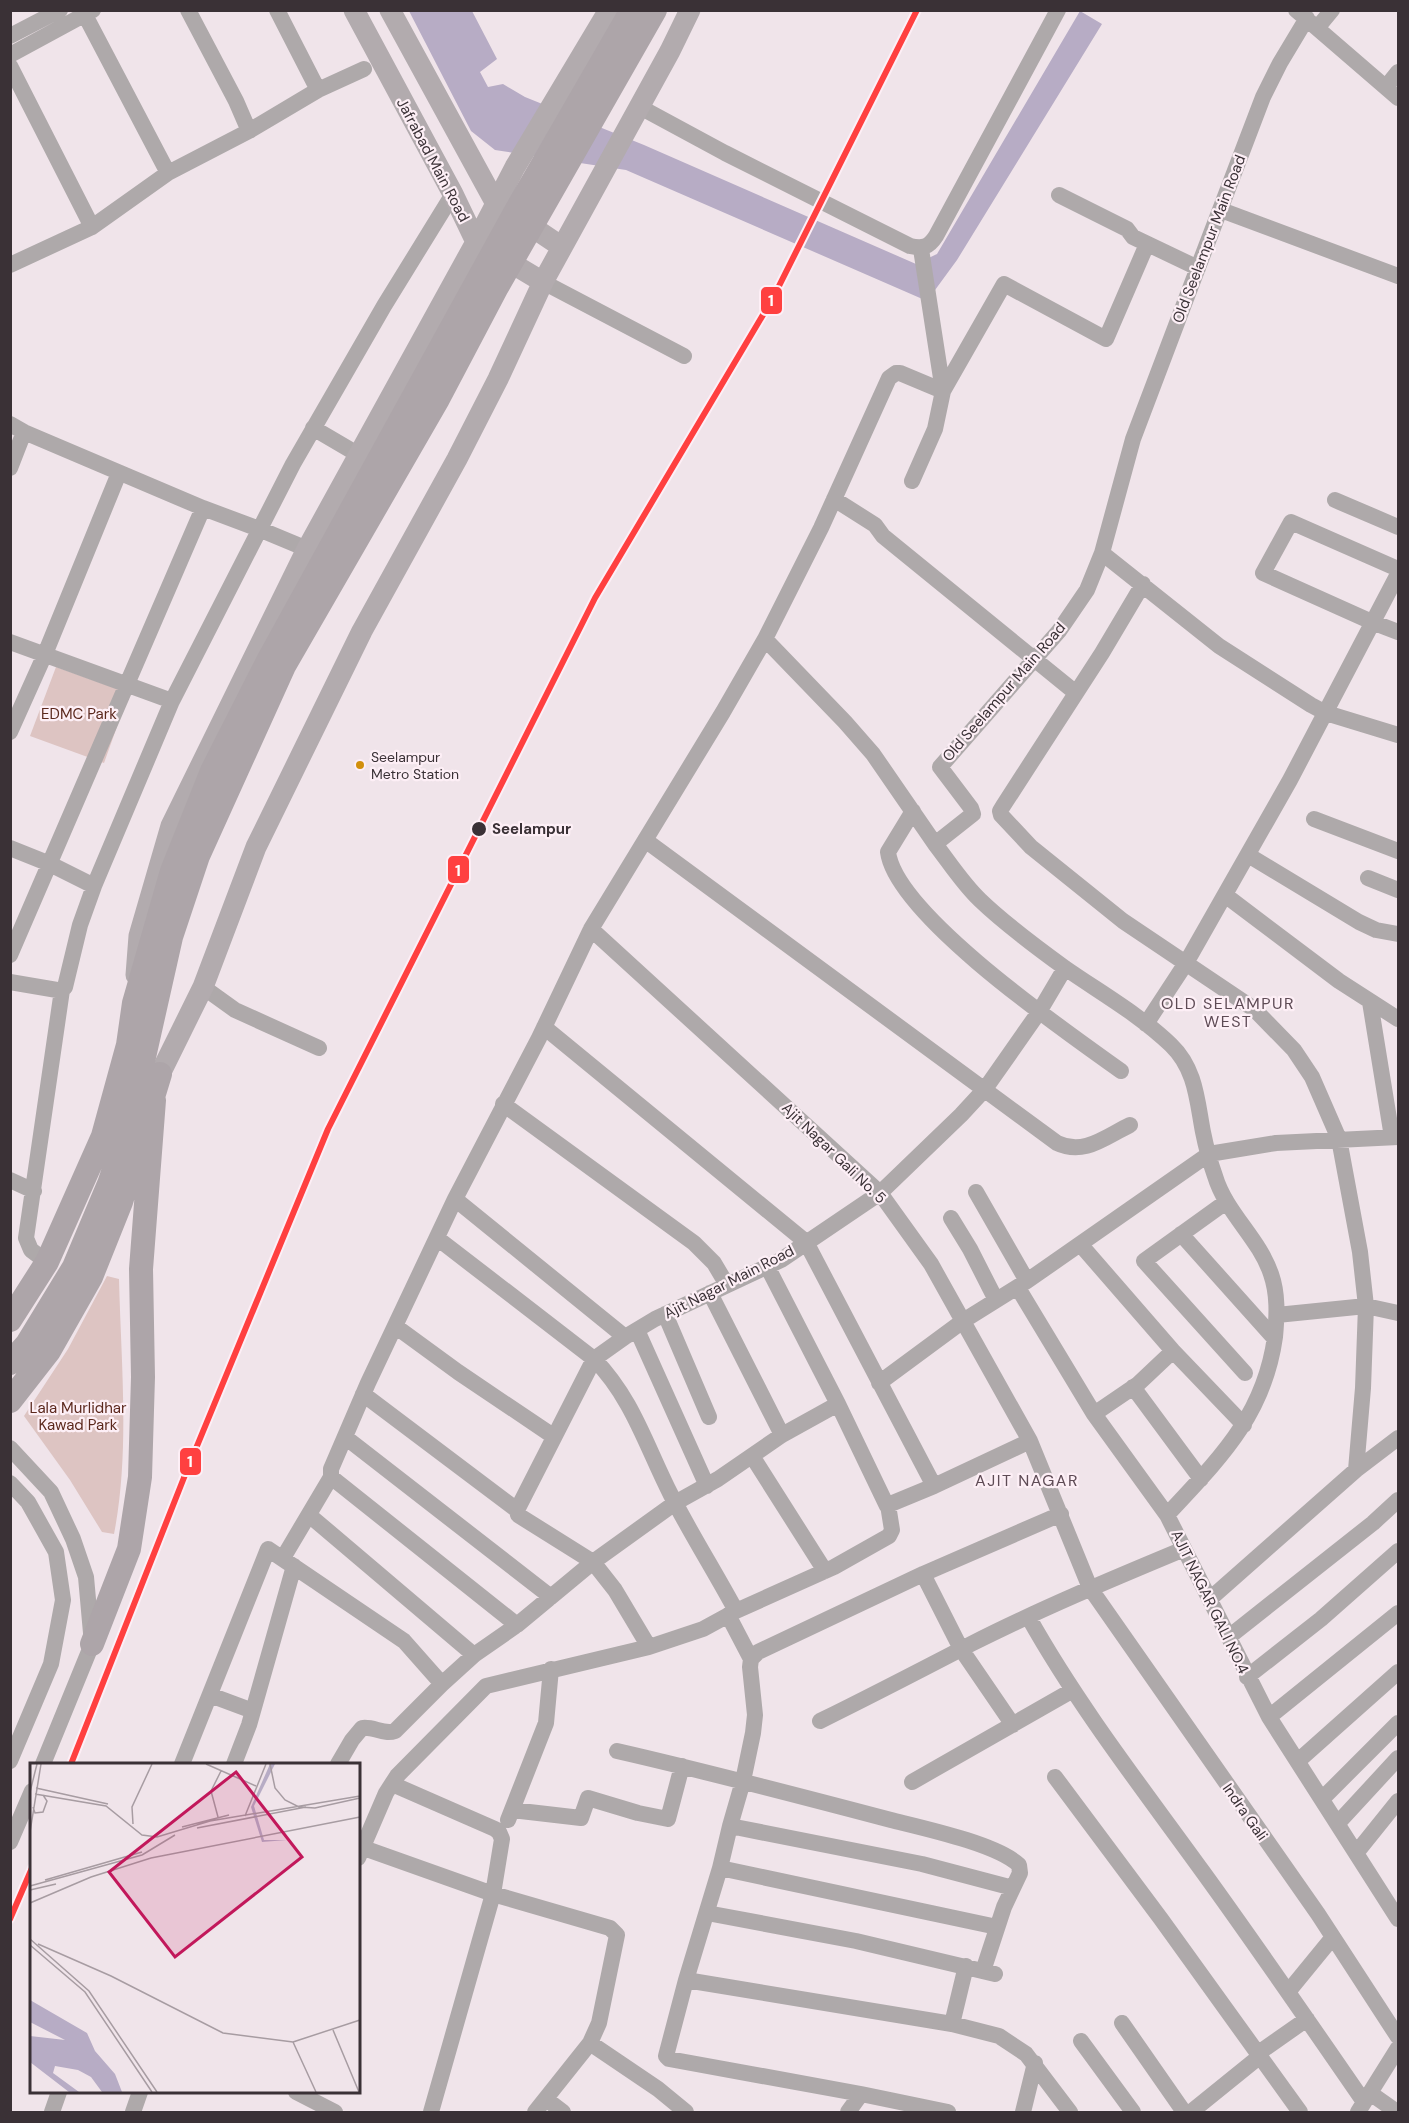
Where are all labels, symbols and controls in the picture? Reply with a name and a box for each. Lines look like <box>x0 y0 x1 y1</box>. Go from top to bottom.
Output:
street label: Jafrabad Main Road <box>392 95 474 225</box>
street label: Old Seelampur Main Road <box>1168 152 1250 326</box>
line badge: 1 <box>760 286 783 315</box>
text: 1 <box>768 290 774 311</box>
street label: Old Seelampur Main Road <box>938 618 1070 766</box>
park label: EDMC Park <box>41 704 117 724</box>
place label: Seelampur Metro Station <box>371 748 459 783</box>
marker: Seelampur Metro Station <box>354 759 366 771</box>
place label: Seelampur <box>492 819 571 839</box>
marker: Seelampur <box>470 820 488 838</box>
line badge: 1 <box>447 855 470 884</box>
text: 1 <box>455 860 461 881</box>
district label: OLD SELAMPUR WEST <box>1161 993 1295 1032</box>
street label: Ajit Nagar Gali No. 5 <box>778 1098 890 1208</box>
street label: Ajit Nagar Main Road <box>660 1240 798 1324</box>
park label: Lala Murlidhar Kawad Park <box>29 1398 127 1435</box>
line badge: 1 <box>179 1447 202 1476</box>
text: 1 <box>187 1451 193 1472</box>
district label: AJIT NAGAR <box>975 1470 1079 1491</box>
street label: AJIT NAGAR GALI NO.4 <box>1166 1527 1254 1677</box>
inset map <box>30 1763 360 2093</box>
street label: Indra Gali <box>1218 1779 1272 1845</box>

